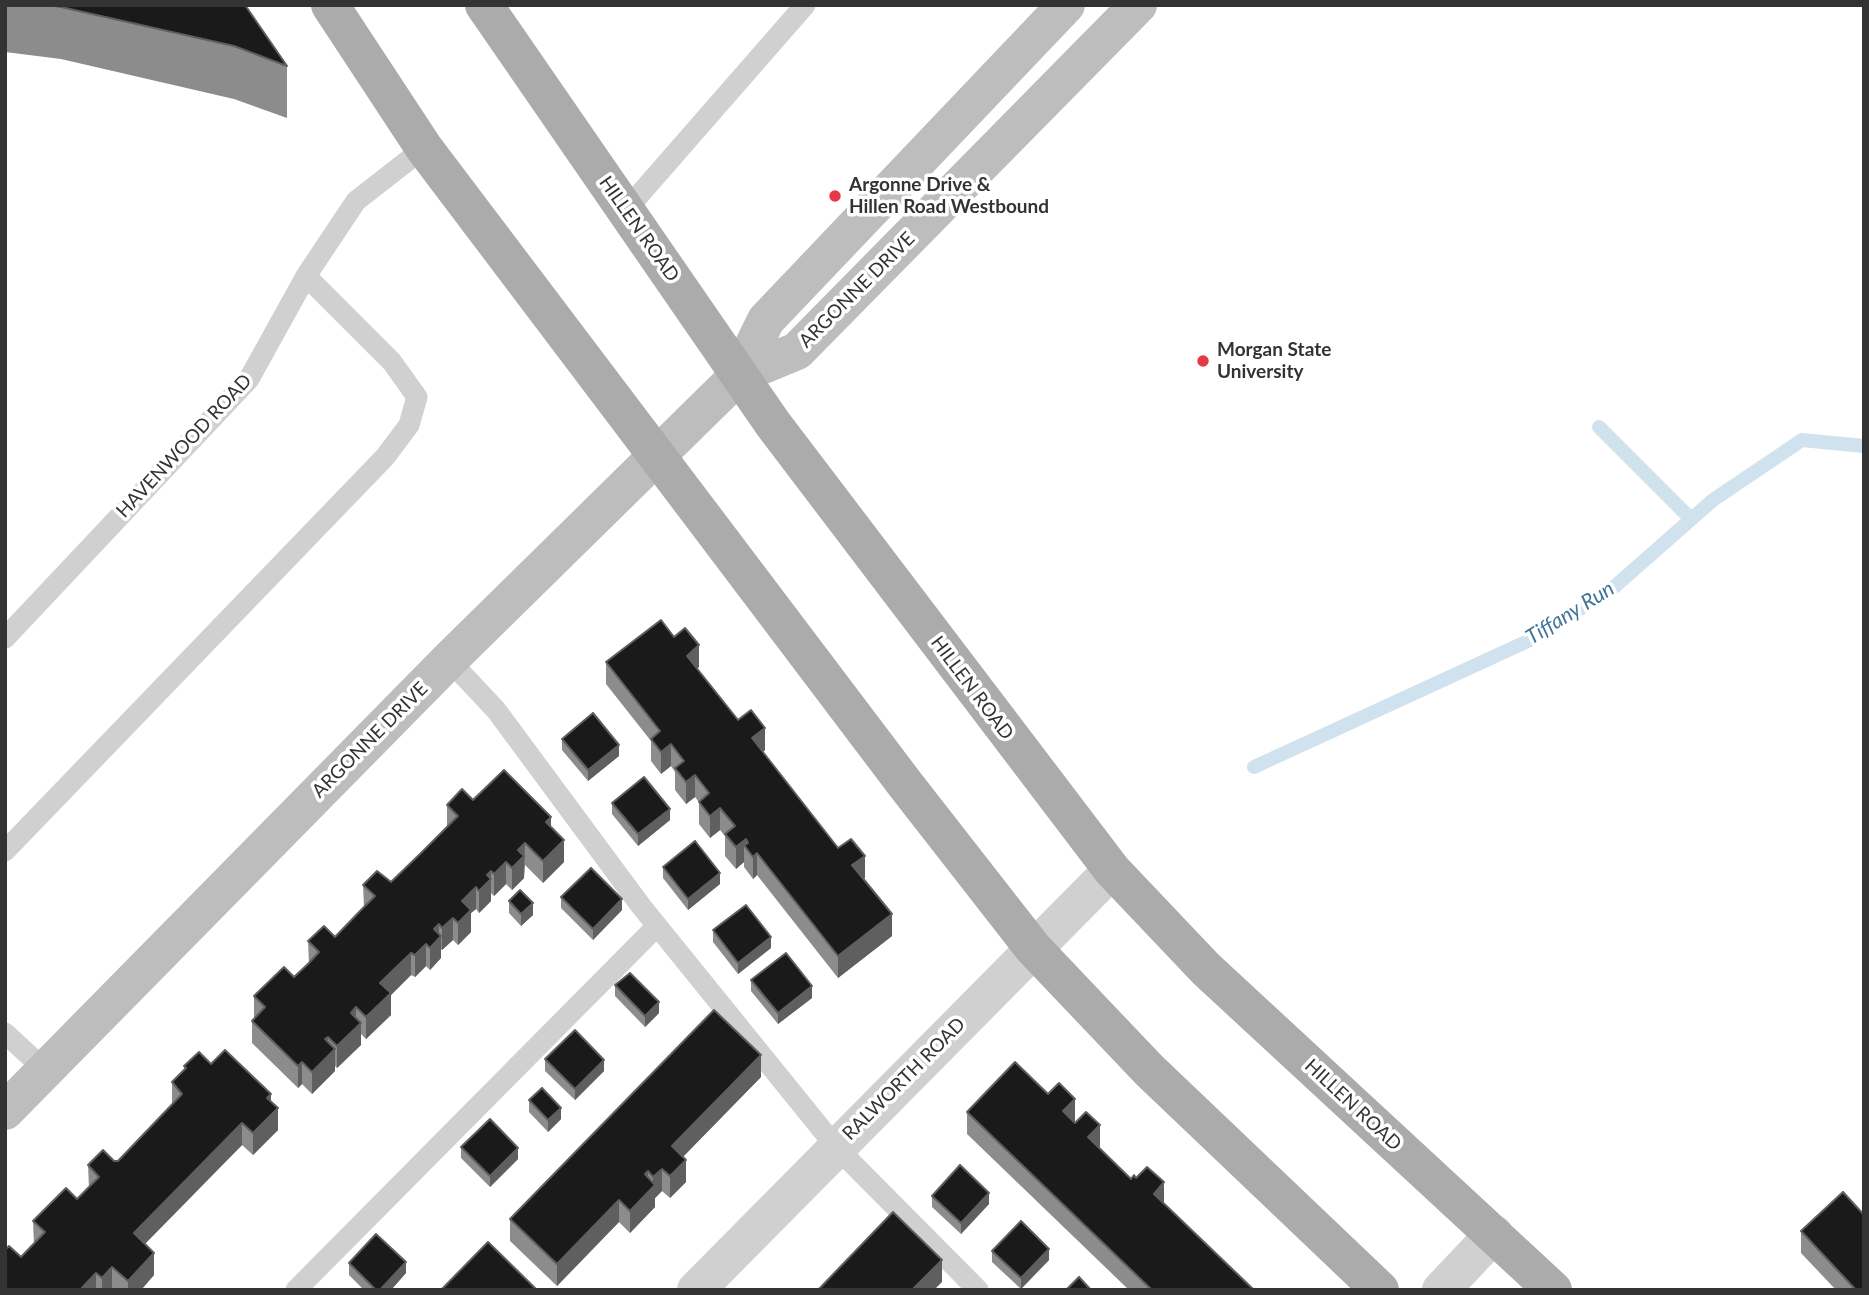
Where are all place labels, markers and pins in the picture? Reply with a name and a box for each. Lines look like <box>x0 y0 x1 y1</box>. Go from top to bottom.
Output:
place label: Argonne Drive & Hillen Road Westbound <box>849 174 1049 218</box>
marker: Argonne Drive & Hillen Road Westbound <box>827 188 843 204</box>
place label: Morgan State University <box>1217 339 1331 383</box>
marker: Morgan State University <box>1195 353 1211 369</box>

